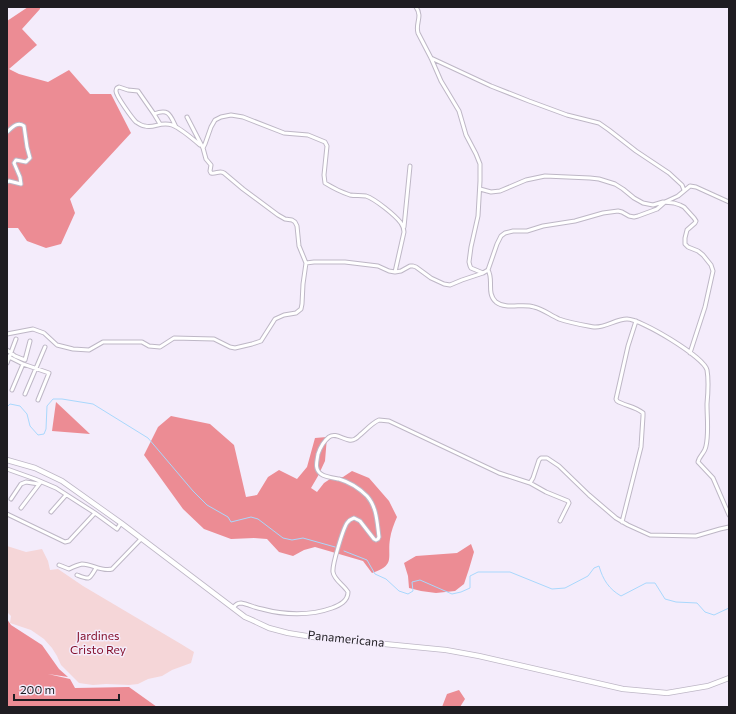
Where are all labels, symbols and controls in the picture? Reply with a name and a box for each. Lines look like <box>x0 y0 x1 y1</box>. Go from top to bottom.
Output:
street label: Panamericana <box>307 627 385 649</box>
park label: Jardines Cristo Rey <box>70 628 126 656</box>
scale bar <box>14 676 119 702</box>
text: 200 m <box>20 682 55 696</box>

